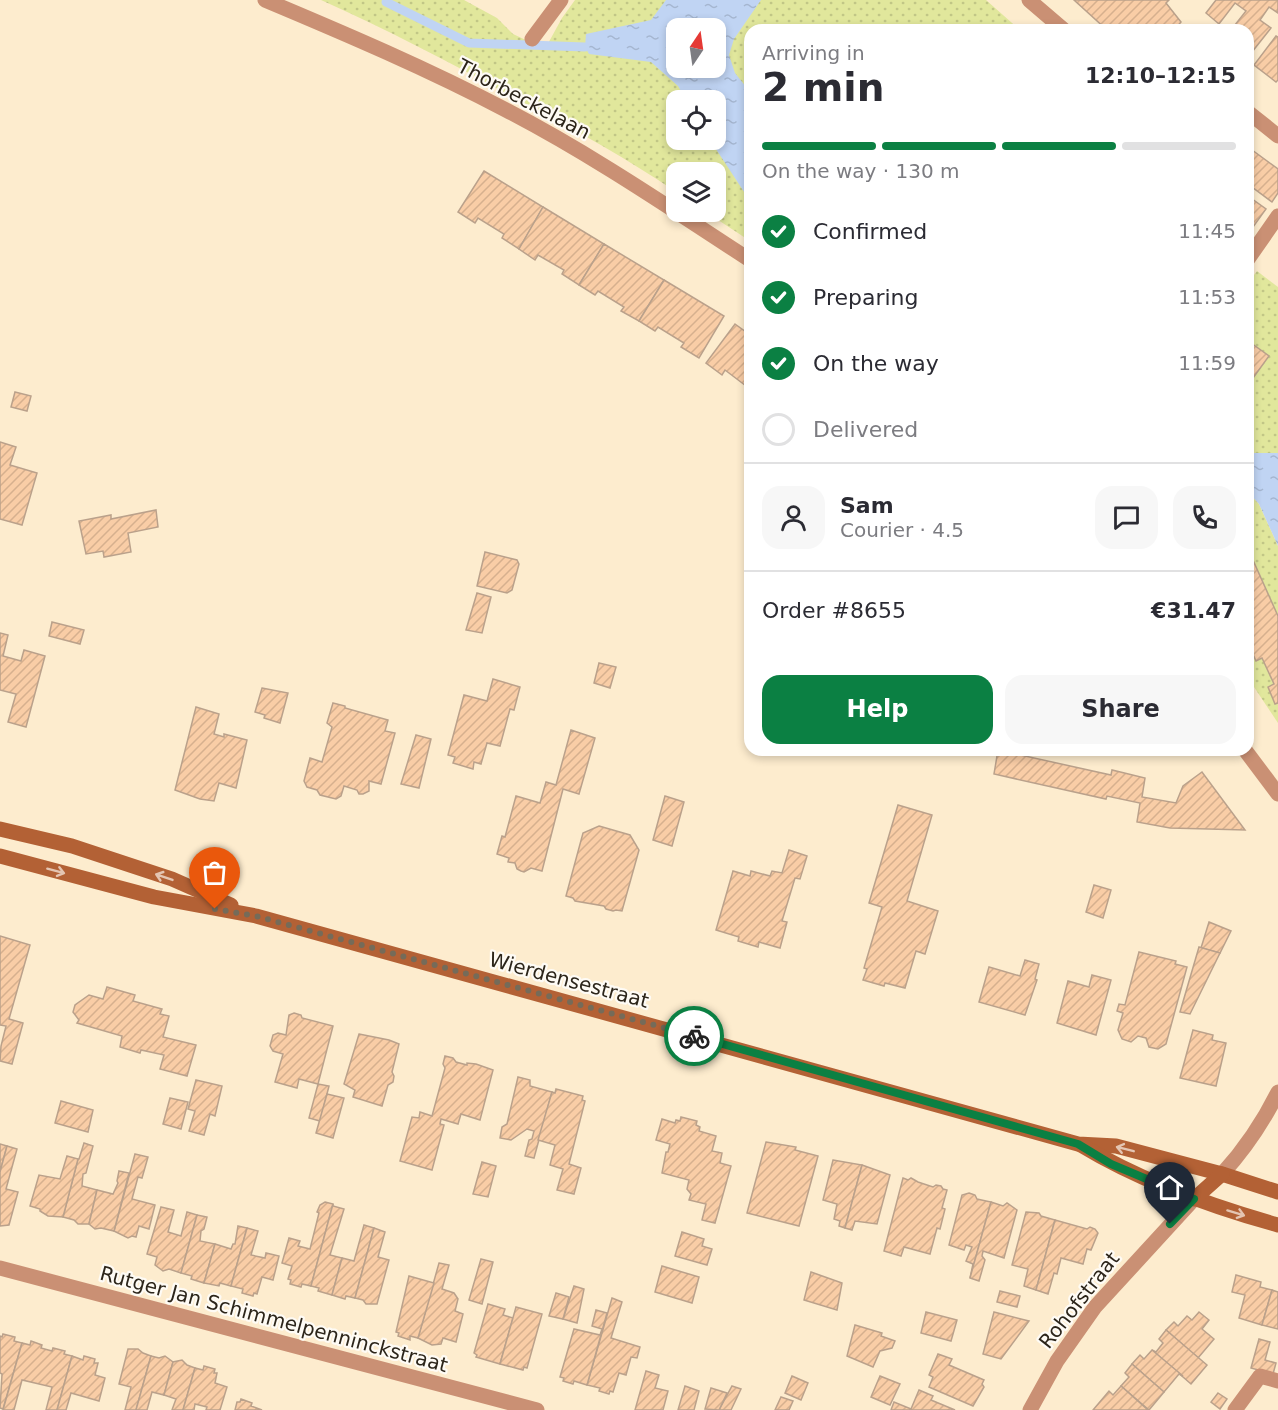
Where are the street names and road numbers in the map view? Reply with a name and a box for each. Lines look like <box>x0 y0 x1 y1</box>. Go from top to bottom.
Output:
street label: Thorbeckelaan <box>452 53 595 144</box>
street label: Wierdensestraat <box>487 947 652 1013</box>
street label: Rohofstraat <box>1034 1247 1124 1353</box>
street label: Rutger Jan Schimmelpenninckstraat <box>97 1261 451 1377</box>

